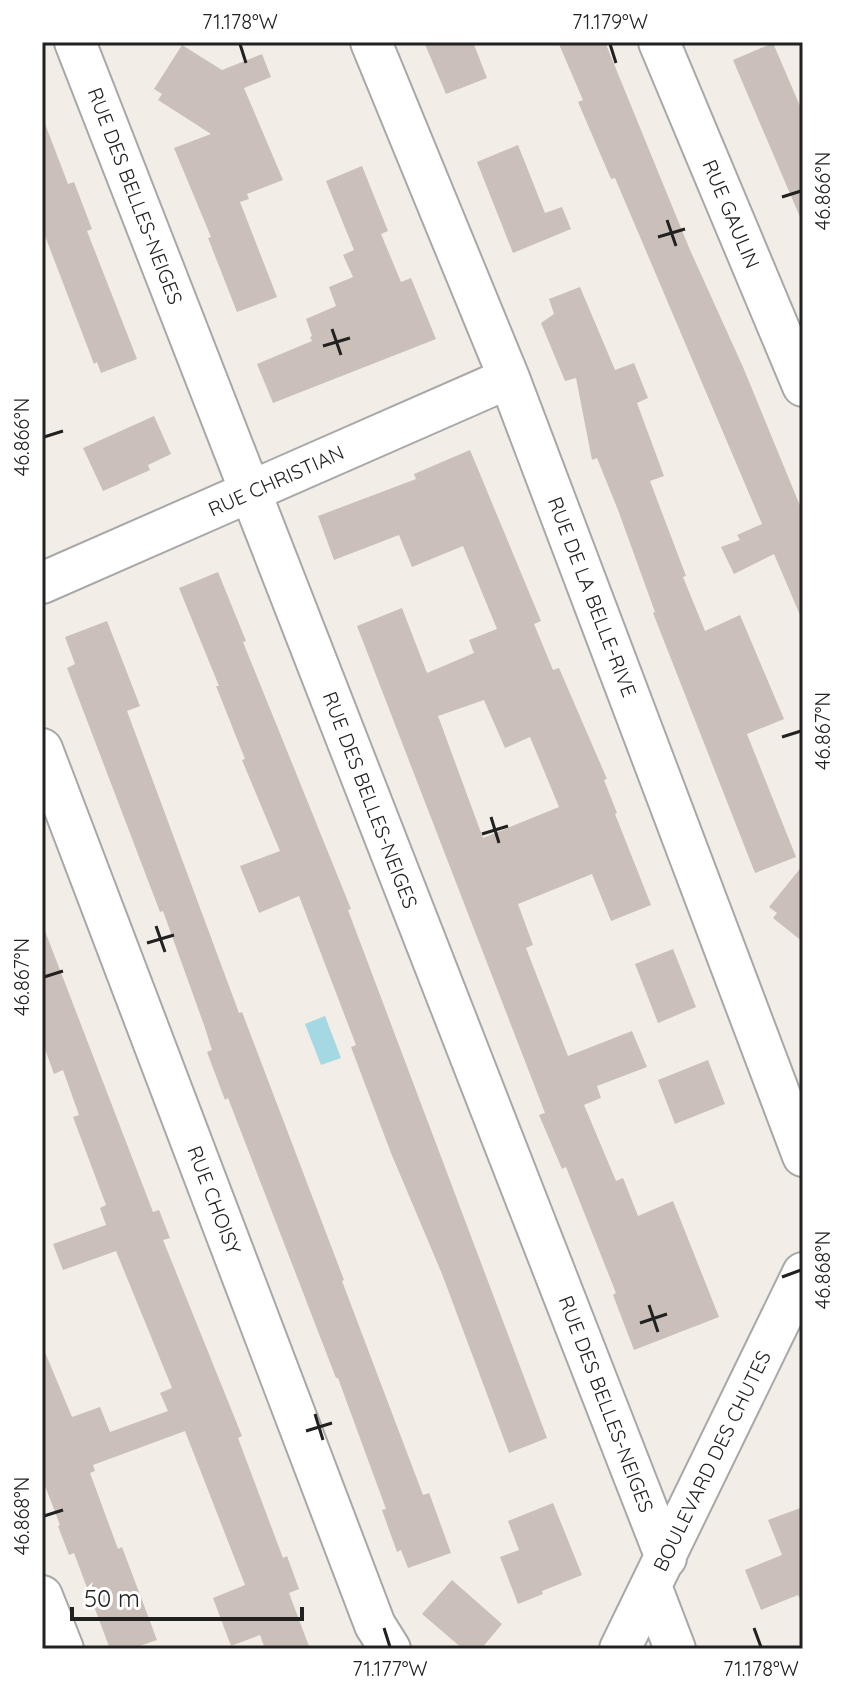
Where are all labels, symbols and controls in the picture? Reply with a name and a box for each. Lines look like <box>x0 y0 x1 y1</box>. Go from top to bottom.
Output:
text: 71.178°W <box>202 9 278 34</box>
text: 71.179°W <box>572 9 648 34</box>
street label: RUE DES BELLES-NEIGES <box>83 84 188 308</box>
text: 46.866°N <box>810 152 835 230</box>
street label: RUE GAULIN <box>697 156 766 272</box>
text: 46.866°N <box>9 398 34 476</box>
street label: RUE CHRISTIAN <box>204 439 348 522</box>
street label: RUE DE LA BELLE-RIVE <box>543 493 642 700</box>
street label: RUE DES BELLES-NEIGES <box>318 688 423 912</box>
text: 46.867°N <box>810 692 835 770</box>
text: 46.867°N <box>9 938 34 1016</box>
street label: RUE CHOISY <box>182 1142 247 1258</box>
text: 46.868°N <box>810 1231 835 1309</box>
street label: RUE DES BELLES-NEIGES <box>554 1292 659 1516</box>
street label: BOULEVARD DES CHUTES <box>647 1346 776 1575</box>
text: 46.868°N <box>9 1477 34 1555</box>
scale bar <box>72 1571 302 1621</box>
text: 50 m <box>84 1583 140 1613</box>
text: 71.177°W <box>352 1656 428 1681</box>
text: 71.178°W <box>723 1656 799 1681</box>

